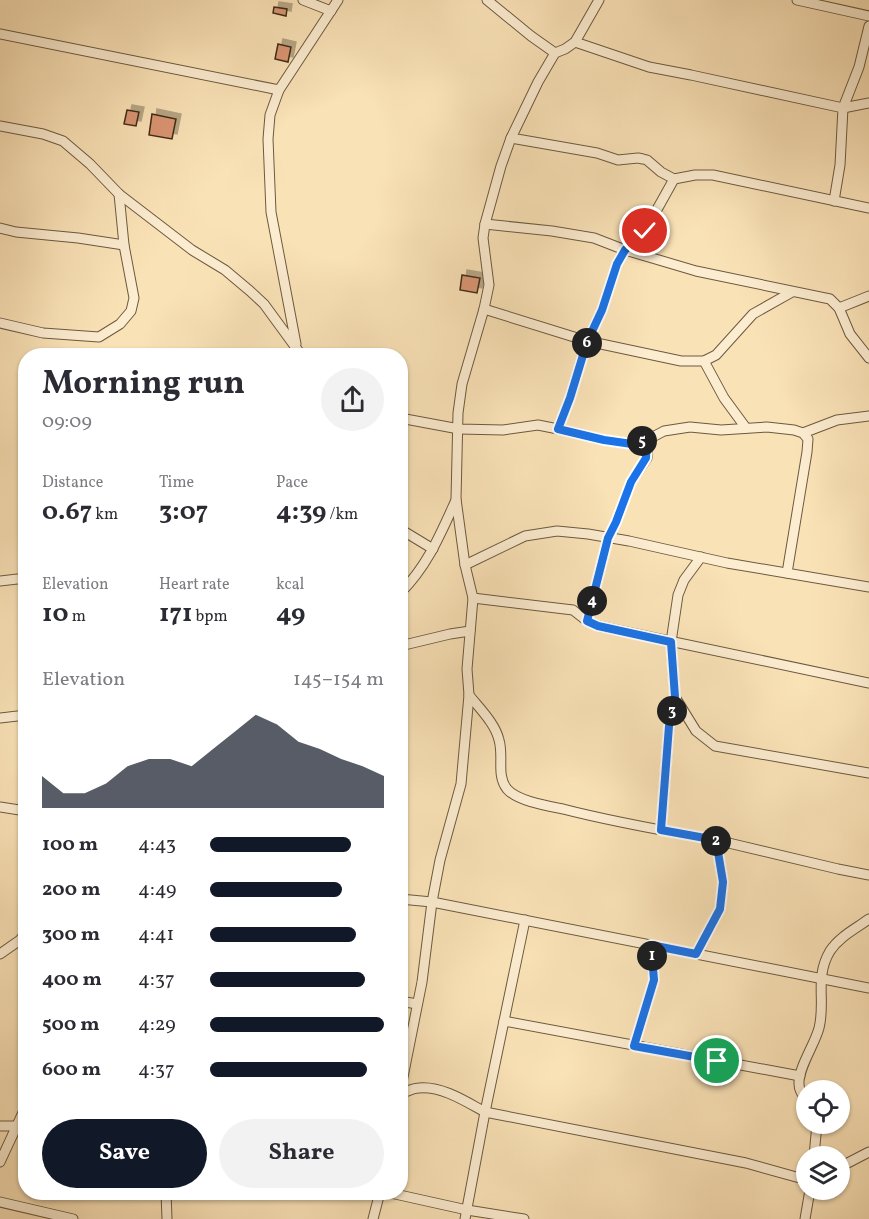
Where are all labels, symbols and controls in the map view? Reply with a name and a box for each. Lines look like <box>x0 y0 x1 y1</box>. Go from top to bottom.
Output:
pin <box>619 205 670 256</box>
icon: check <box>628 214 661 247</box>
pin: 6 <box>572 328 602 358</box>
text: 6 <box>583 332 591 354</box>
text: Morning run <box>42 362 245 408</box>
button: share <box>321 368 384 431</box>
text: 09:09 <box>42 408 92 436</box>
pin: 5 <box>627 426 657 456</box>
text: 5 <box>638 430 646 452</box>
text: Distance <box>42 472 103 494</box>
text: Time <box>159 472 194 494</box>
text: Pace <box>276 472 308 494</box>
text: 0.67 <box>42 494 92 530</box>
text: 3:07 <box>159 494 208 530</box>
text: 4:39 <box>276 494 326 530</box>
text: km <box>92 504 118 526</box>
text: /km <box>326 504 358 526</box>
text: Elevation <box>42 574 109 596</box>
text: Heart rate <box>159 574 230 596</box>
text: kcal <box>276 574 304 596</box>
pin: 4 <box>577 586 607 616</box>
text: 4 <box>587 590 597 612</box>
text: 10 <box>42 596 68 632</box>
text: 171 <box>159 596 192 632</box>
text: 49 <box>276 596 305 632</box>
text: m <box>68 606 86 628</box>
text: bpm <box>192 606 228 628</box>
text: Elevation <box>42 666 125 694</box>
text: 145–154 m <box>293 666 384 694</box>
pin: 3 <box>657 696 687 726</box>
text: 3 <box>668 700 676 722</box>
pin: 2 <box>701 826 731 856</box>
text: 2 <box>712 830 720 852</box>
text: 100 m <box>42 831 98 859</box>
text: 4:43 <box>138 831 176 859</box>
text: 200 m <box>42 876 100 904</box>
text: 4:49 <box>138 876 176 904</box>
text: 300 m <box>42 921 100 949</box>
text: 4:41 <box>138 921 174 949</box>
pin: 1 <box>637 941 667 971</box>
text: 1 <box>649 945 655 967</box>
text: 400 m <box>42 966 102 994</box>
text: 4:37 <box>138 966 175 994</box>
text: 500 m <box>42 1011 100 1039</box>
text: 4:29 <box>138 1011 176 1039</box>
pin <box>691 1035 742 1086</box>
icon: arrive <box>700 1044 733 1077</box>
text: 600 m <box>42 1056 101 1084</box>
text: 4:37 <box>138 1056 175 1084</box>
map controls <box>796 1080 850 1200</box>
button: locate <box>796 1080 850 1134</box>
button: Save <box>42 1119 207 1188</box>
button: Share <box>219 1119 384 1188</box>
button: layers <box>796 1146 850 1200</box>

